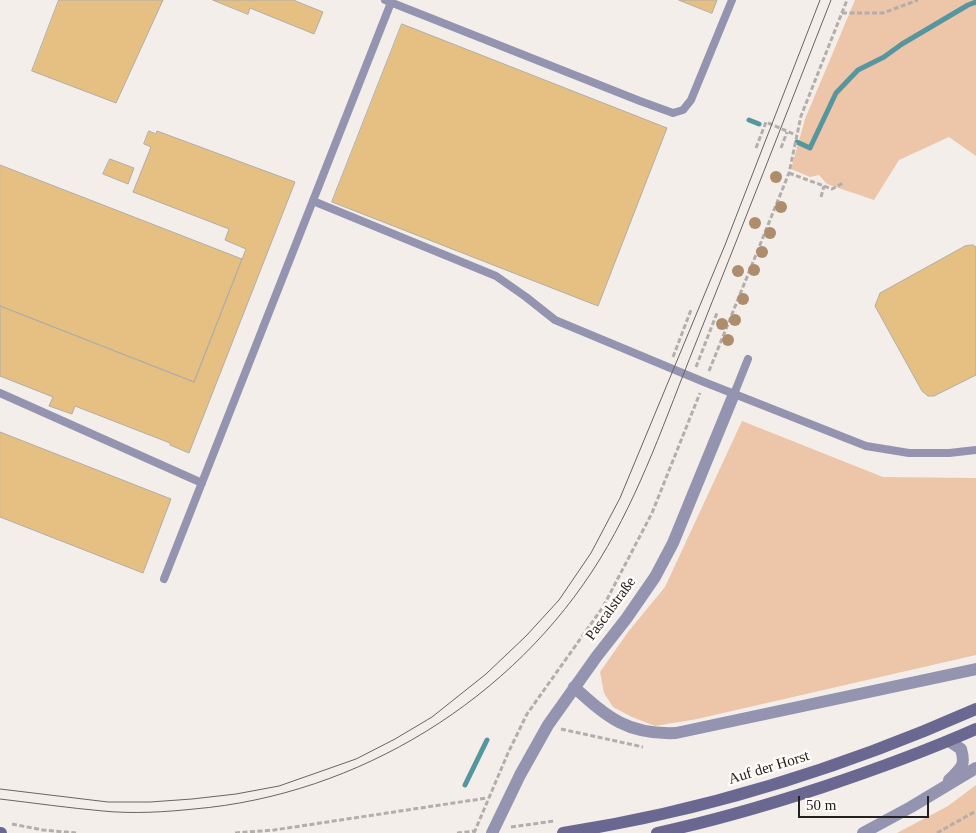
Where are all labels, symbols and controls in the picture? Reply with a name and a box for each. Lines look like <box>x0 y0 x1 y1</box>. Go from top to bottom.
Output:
street label: Pascalstraße <box>582 574 640 644</box>
street label: Auf der Horst <box>727 747 811 789</box>
scale bar <box>801 786 932 818</box>
text: 50 m <box>806 797 836 813</box>

